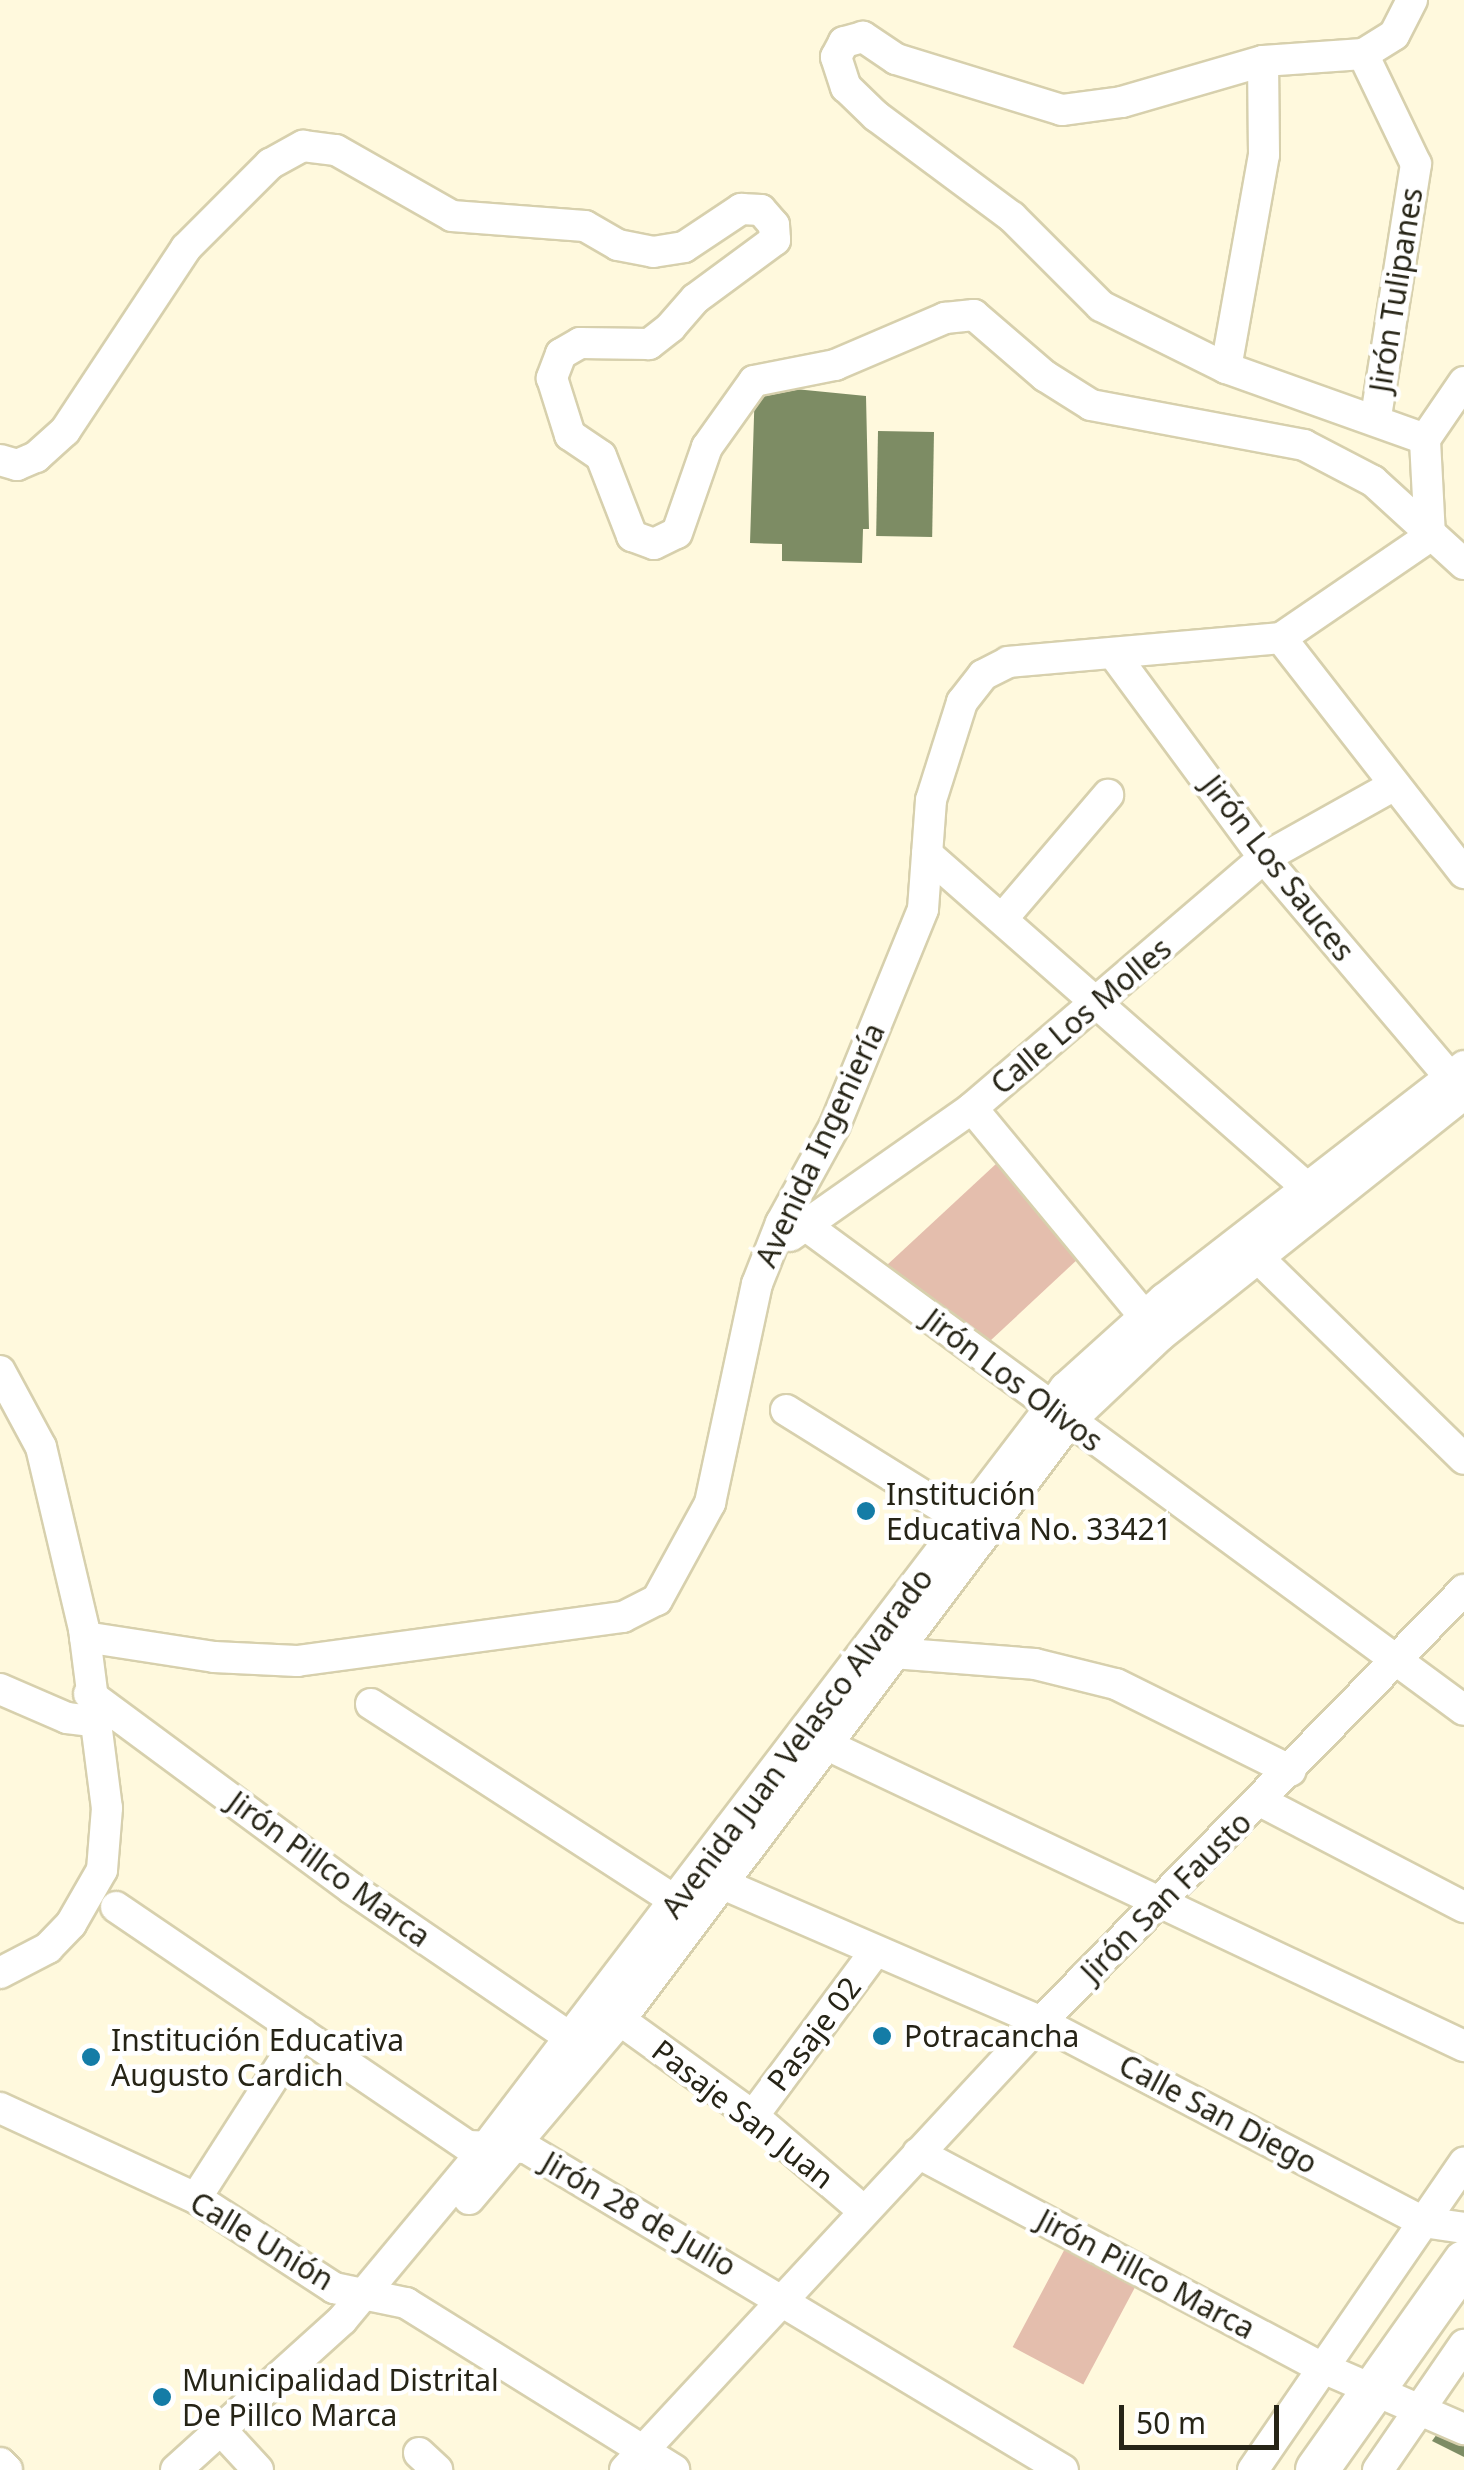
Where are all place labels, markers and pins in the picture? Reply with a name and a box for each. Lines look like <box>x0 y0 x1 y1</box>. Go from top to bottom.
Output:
place label: Institución Educativa No. 33421 <box>886 1476 1172 1546</box>
marker: Institución Educativa No. 33421 <box>855 1500 877 1522</box>
place label: Potracancha <box>904 2018 1079 2054</box>
place label: Institución Educativa Augusto Cardich <box>111 2022 404 2092</box>
marker: Potracancha <box>869 2023 895 2049</box>
marker: Institución Educativa Augusto Cardich <box>80 2046 102 2068</box>
place label: Municipalidad Distrital De Pillco Marca <box>182 2362 499 2432</box>
marker: Municipalidad Distrital De Pillco Marca <box>151 2386 173 2408</box>

